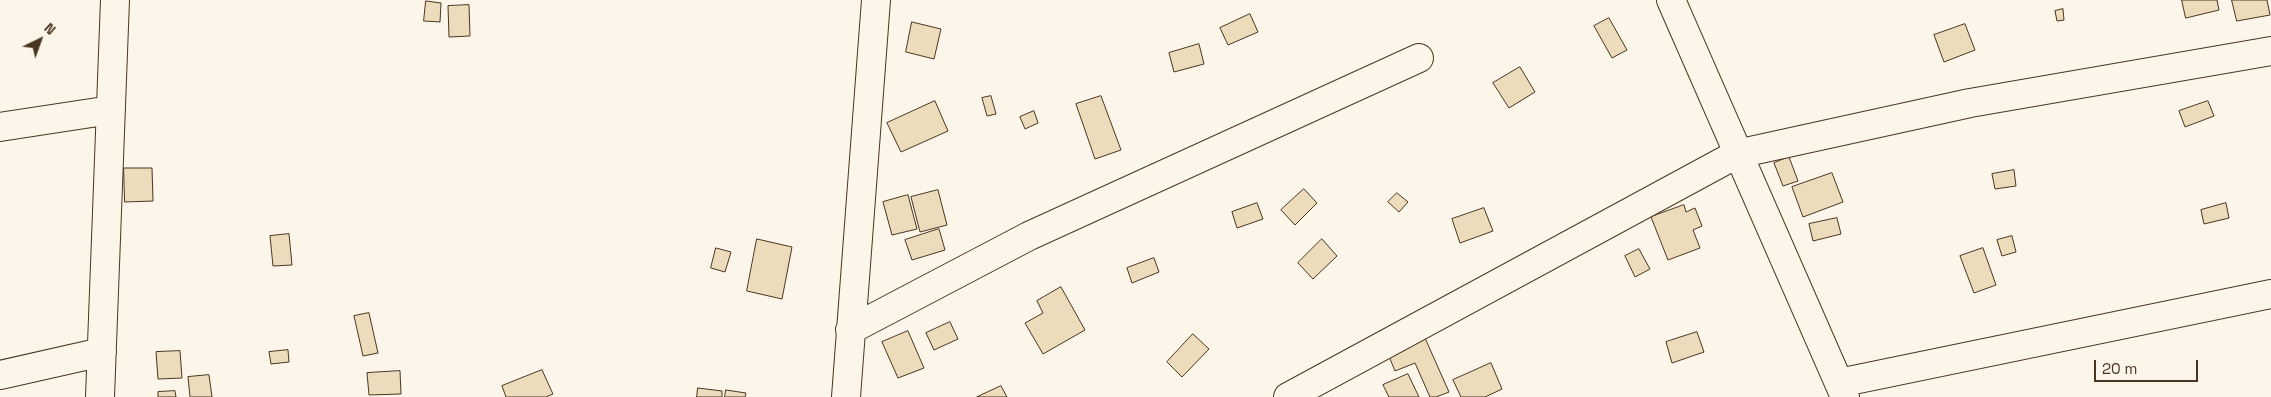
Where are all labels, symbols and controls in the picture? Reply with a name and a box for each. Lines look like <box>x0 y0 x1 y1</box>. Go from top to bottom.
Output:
north arrow <box>15 15 65 65</box>
text: N <box>41 19 60 39</box>
scale bar <box>2096 350 2200 382</box>
text: 20 m <box>2102 359 2137 378</box>

